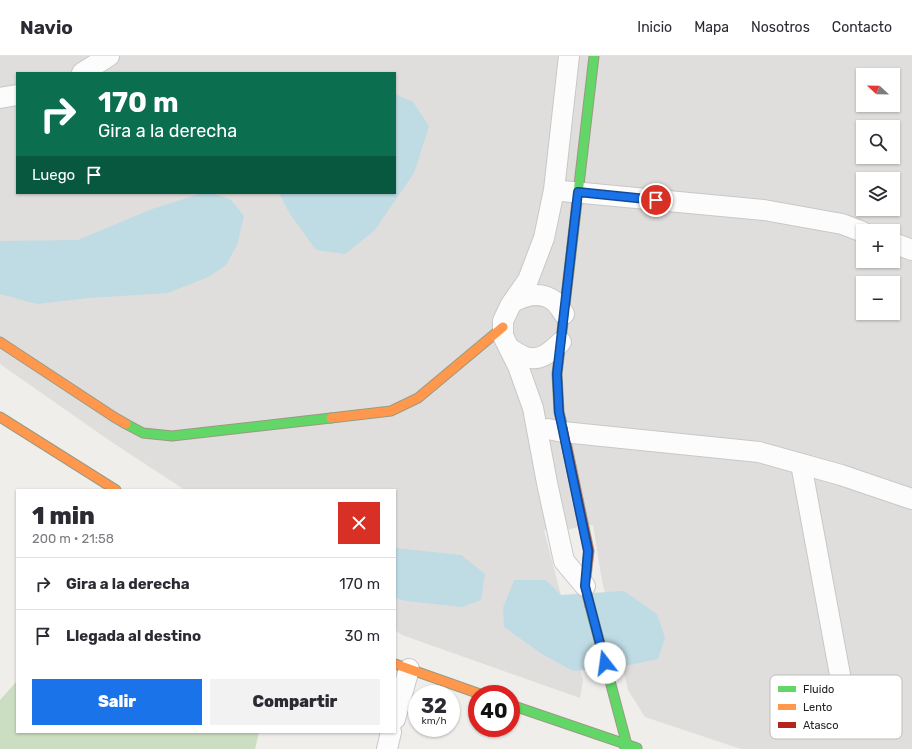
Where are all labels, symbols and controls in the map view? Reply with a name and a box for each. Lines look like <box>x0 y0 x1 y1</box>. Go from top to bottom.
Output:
text: Navio <box>20 16 73 39</box>
text: Inicio <box>637 19 672 36</box>
text: Mapa <box>694 19 729 36</box>
text: Nosotros <box>751 19 810 36</box>
text: Contacto <box>832 19 892 36</box>
north arrow <box>856 68 900 112</box>
map controls <box>856 68 900 320</box>
text: 170 m <box>98 86 179 119</box>
icon: right <box>32 88 84 140</box>
text: Gira a la derecha <box>98 120 237 142</box>
button: search <box>856 120 900 164</box>
icon: arrive <box>83 164 105 186</box>
text: Luego <box>32 166 75 184</box>
button: layers <box>856 172 900 216</box>
pin <box>639 183 673 217</box>
icon: arrive <box>645 189 667 211</box>
button: + <box>856 224 900 268</box>
button: − <box>856 276 900 320</box>
text: 1 min <box>32 502 95 530</box>
button: close <box>338 502 380 544</box>
text: 200 m · 21:58 <box>32 531 114 546</box>
icon: right <box>32 573 54 595</box>
text: Gira a la derecha <box>66 575 190 593</box>
text: 170 m <box>339 575 380 593</box>
icon: arrive <box>32 625 54 647</box>
text: Llegada al destino <box>66 627 201 645</box>
text: 30 m <box>344 627 380 645</box>
position arrow <box>584 642 626 684</box>
legend <box>770 675 902 739</box>
button: Salir <box>32 679 202 725</box>
button: Compartir <box>210 679 380 725</box>
text: Fluido <box>803 683 834 696</box>
speed limit sign: 40 <box>468 685 520 737</box>
text: 32 <box>421 694 447 718</box>
text: Lento <box>803 701 832 714</box>
text: km/h <box>422 715 446 727</box>
text: Atasco <box>803 719 838 732</box>

